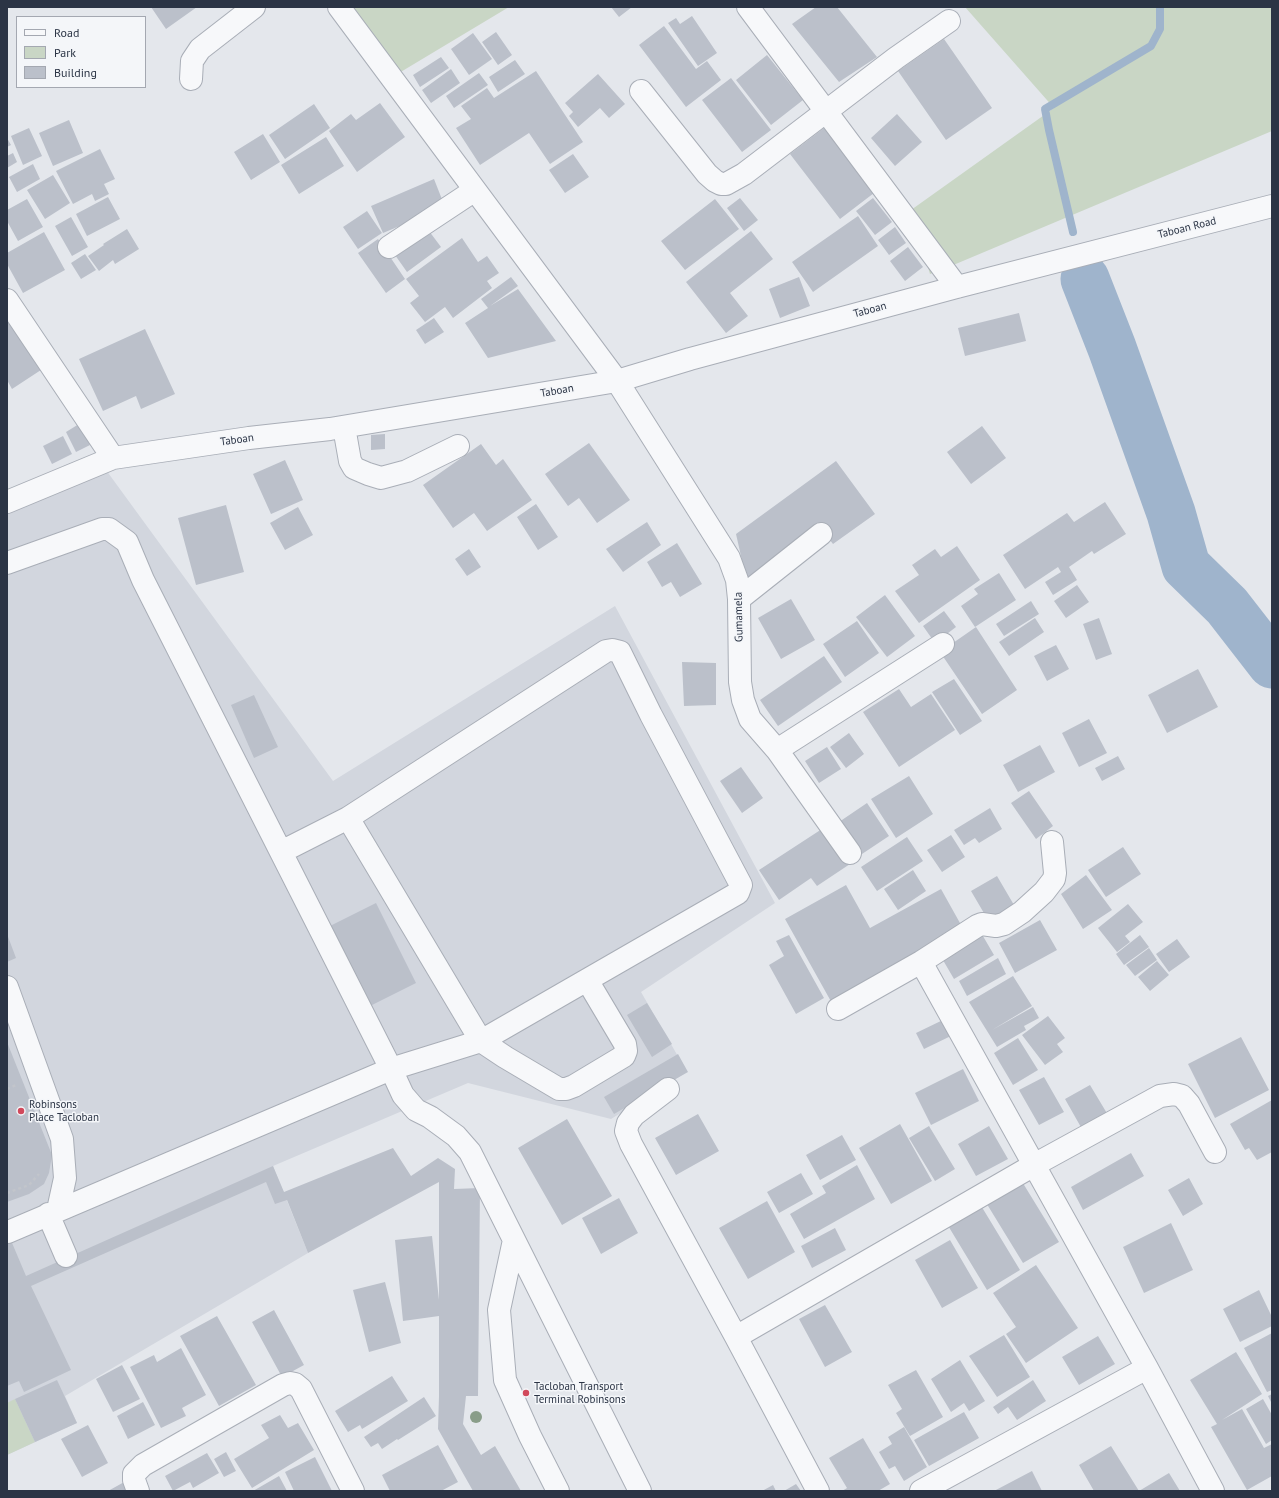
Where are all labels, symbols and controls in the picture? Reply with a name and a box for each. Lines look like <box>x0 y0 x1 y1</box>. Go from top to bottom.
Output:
legend <box>16 16 146 88</box>
text: Road <box>54 25 79 40</box>
text: Park <box>54 45 76 60</box>
text: Building <box>54 65 97 80</box>
street label: Taboan Road <box>1156 214 1218 242</box>
street label: Taboan <box>852 299 888 321</box>
street label: Taboan <box>539 382 575 400</box>
street label: Taboan <box>219 431 255 449</box>
street label: Gumamela <box>732 592 746 642</box>
place label: Robinsons Place Tacloban <box>29 1098 99 1124</box>
marker: Robinsons Place Tacloban <box>16 1106 26 1116</box>
place label: Tacloban Transport Terminal Robinsons <box>534 1380 626 1406</box>
marker: Tacloban Transport Terminal Robinsons <box>521 1388 531 1398</box>

